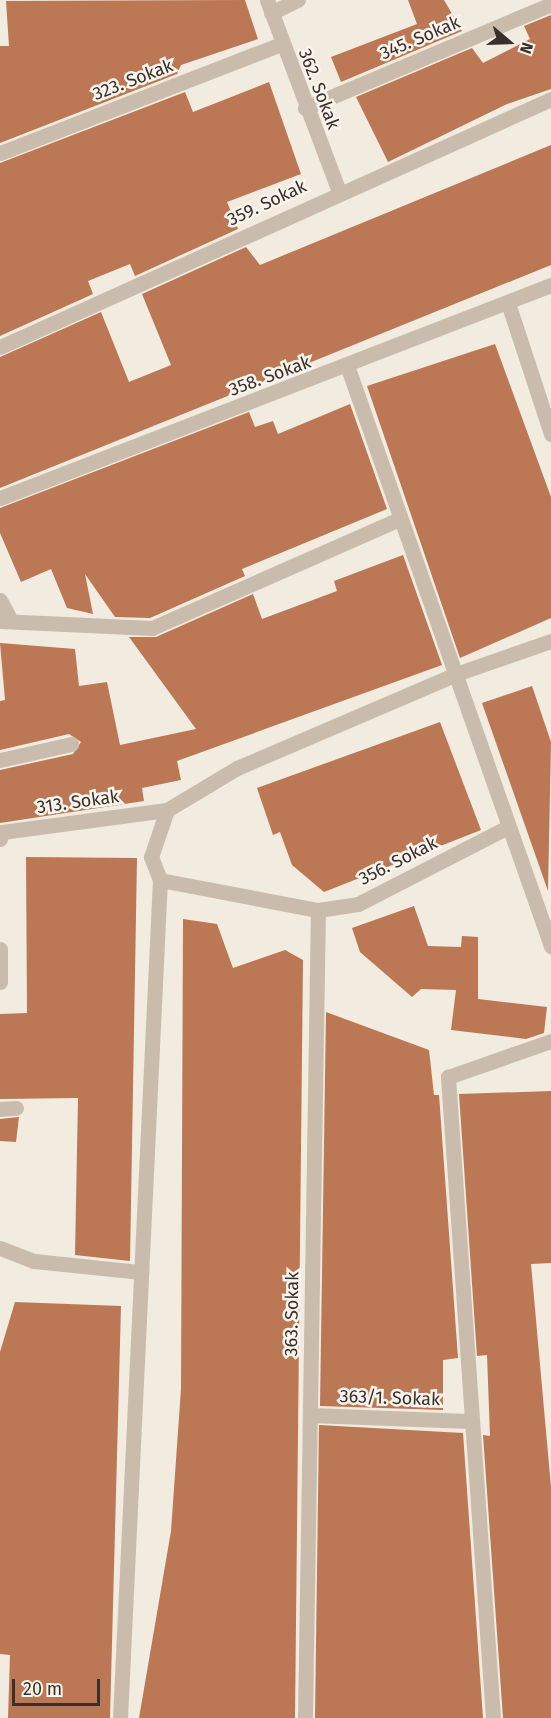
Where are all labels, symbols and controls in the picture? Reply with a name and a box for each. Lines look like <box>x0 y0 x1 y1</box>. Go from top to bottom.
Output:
street label: 345. Sokak <box>377 12 463 64</box>
north arrow <box>479 12 539 72</box>
text: N <box>516 40 537 56</box>
street label: 362. Sokak <box>294 46 344 132</box>
street label: 323. Sokak <box>90 55 176 105</box>
street label: 359. Sokak <box>224 175 310 231</box>
street label: 358. Sokak <box>226 351 314 401</box>
street label: 313. Sokak <box>36 786 120 818</box>
street label: 356. Sokak <box>355 832 441 890</box>
street label: 363. Sokak <box>280 1271 304 1357</box>
street label: 363/1. Sokak <box>339 1385 441 1411</box>
scale bar <box>15 1667 104 1705</box>
text: 20 m <box>23 1678 62 1700</box>

